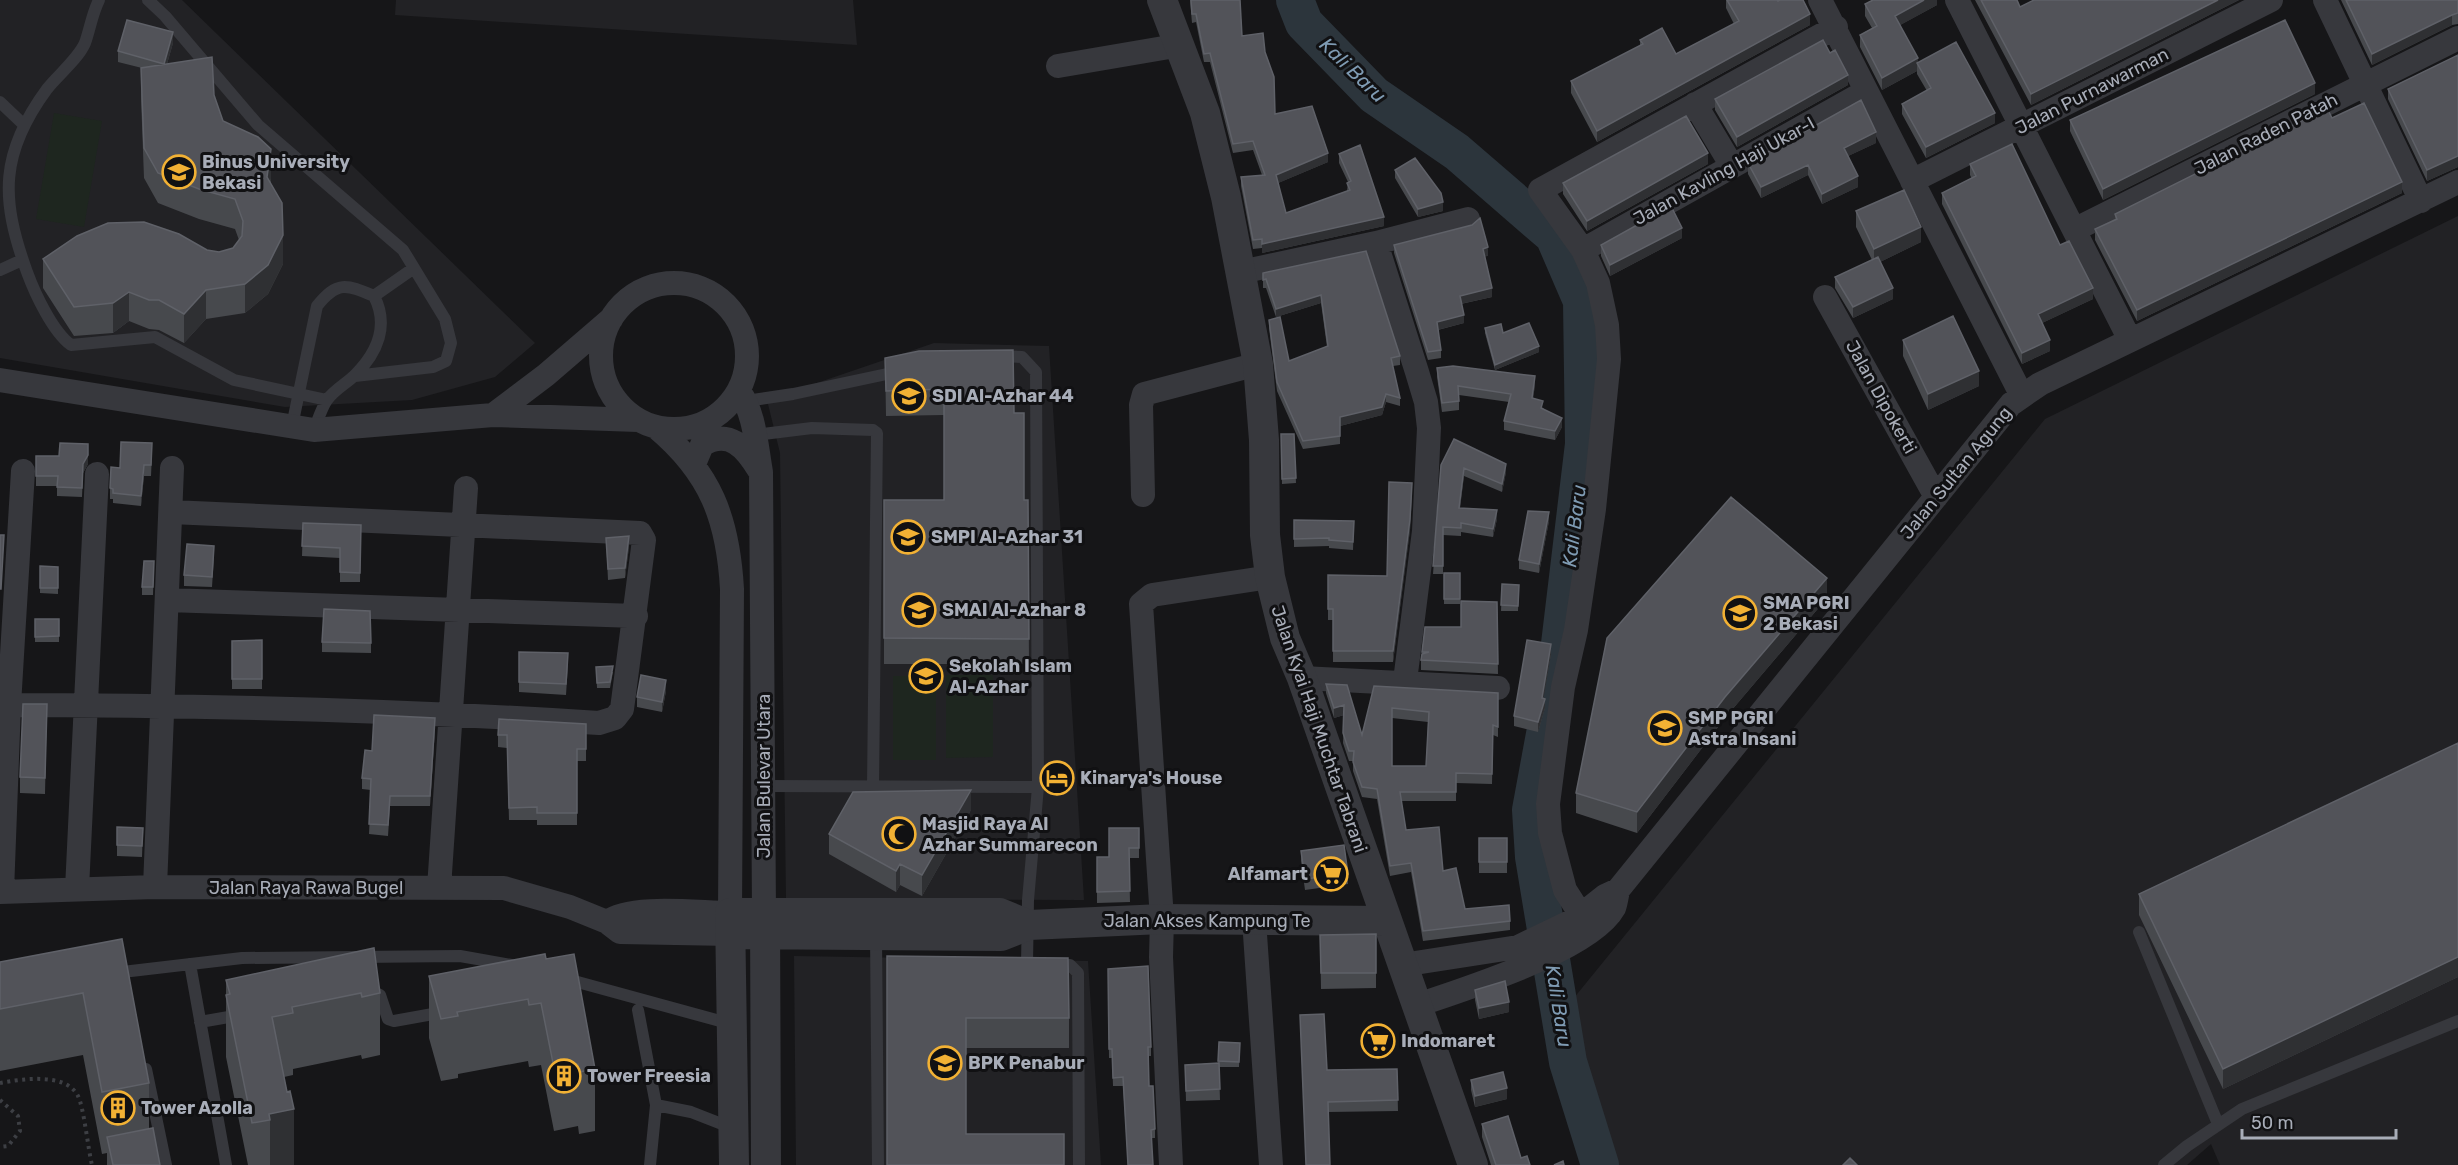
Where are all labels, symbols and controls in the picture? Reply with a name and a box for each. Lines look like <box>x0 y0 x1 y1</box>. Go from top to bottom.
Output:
water label: Kali Baru <box>1315 33 1391 107</box>
street label: Jalan Purnawarman <box>2012 43 2172 139</box>
street label: Jalan Raden Patah <box>2191 88 2341 180</box>
street label: Jalan Kavling Haji Ukar-I <box>1630 112 1818 230</box>
place label: Binus University Bekasi <box>202 151 350 194</box>
school or university icon: Binus University Bekasi <box>161 154 197 190</box>
street label: Jalan Dipokerti <box>1841 337 1921 457</box>
school or university icon: SDI Al-Azhar 44 <box>891 378 927 414</box>
place label: SDI Al-Azhar 44 <box>932 385 1074 407</box>
street label: Jalan Sultan Agung <box>1896 402 2016 544</box>
water label: Kali Baru <box>1557 483 1591 569</box>
school or university icon: SMPI Al-Azhar 31 <box>890 519 926 555</box>
place label: SMPI Al-Azhar 31 <box>931 526 1083 548</box>
school or university icon: SMAI Al-Azhar 8 <box>901 592 937 628</box>
place label: SMA PGRI 2 Bekasi <box>1763 592 1850 635</box>
school or university icon: SMA PGRI 2 Bekasi <box>1722 595 1758 631</box>
place label: SMAI Al-Azhar 8 <box>942 599 1086 621</box>
street label: Jalan Kyai Haji Muchtar Tabrani <box>1266 603 1372 855</box>
place label: Sekolah Islam Al-Azhar <box>949 655 1072 698</box>
school or university icon: Sekolah Islam Al-Azhar <box>908 658 944 694</box>
street label: Jalan Bulevar Utara <box>753 694 775 858</box>
place label: SMP PGRI Astra Insani <box>1688 707 1796 750</box>
school or university icon: SMP PGRI Astra Insani <box>1647 710 1683 746</box>
hotel icon: Kinarya's House <box>1039 760 1075 796</box>
place label: Kinarya's House <box>1080 767 1223 789</box>
place label: Masjid Raya Al Azhar Summarecon <box>922 813 1098 856</box>
mosque icon: Masjid Raya Al Azhar Summarecon <box>881 816 917 852</box>
supermarket icon: Alfamart <box>1313 856 1349 892</box>
place label: Alfamart <box>1228 863 1308 885</box>
street label: Jalan Raya Rawa Bugel <box>209 877 403 899</box>
street label: Jalan Akses Kampung Te <box>1103 910 1311 932</box>
water label: Kali Baru <box>1541 963 1577 1049</box>
supermarket icon: Indomaret <box>1360 1023 1396 1059</box>
place label: Indomaret <box>1401 1030 1495 1052</box>
school or university icon: BPK Penabur <box>927 1045 963 1081</box>
place label: BPK Penabur <box>968 1052 1085 1074</box>
building icon: Tower Freesia <box>546 1058 582 1094</box>
place label: Tower Freesia <box>587 1065 711 1087</box>
building icon: Tower Azolla <box>100 1090 136 1126</box>
place label: Tower Azolla <box>141 1097 253 1119</box>
scale bar <box>2242 1102 2396 1140</box>
text: 50 m <box>2251 1112 2294 1134</box>

